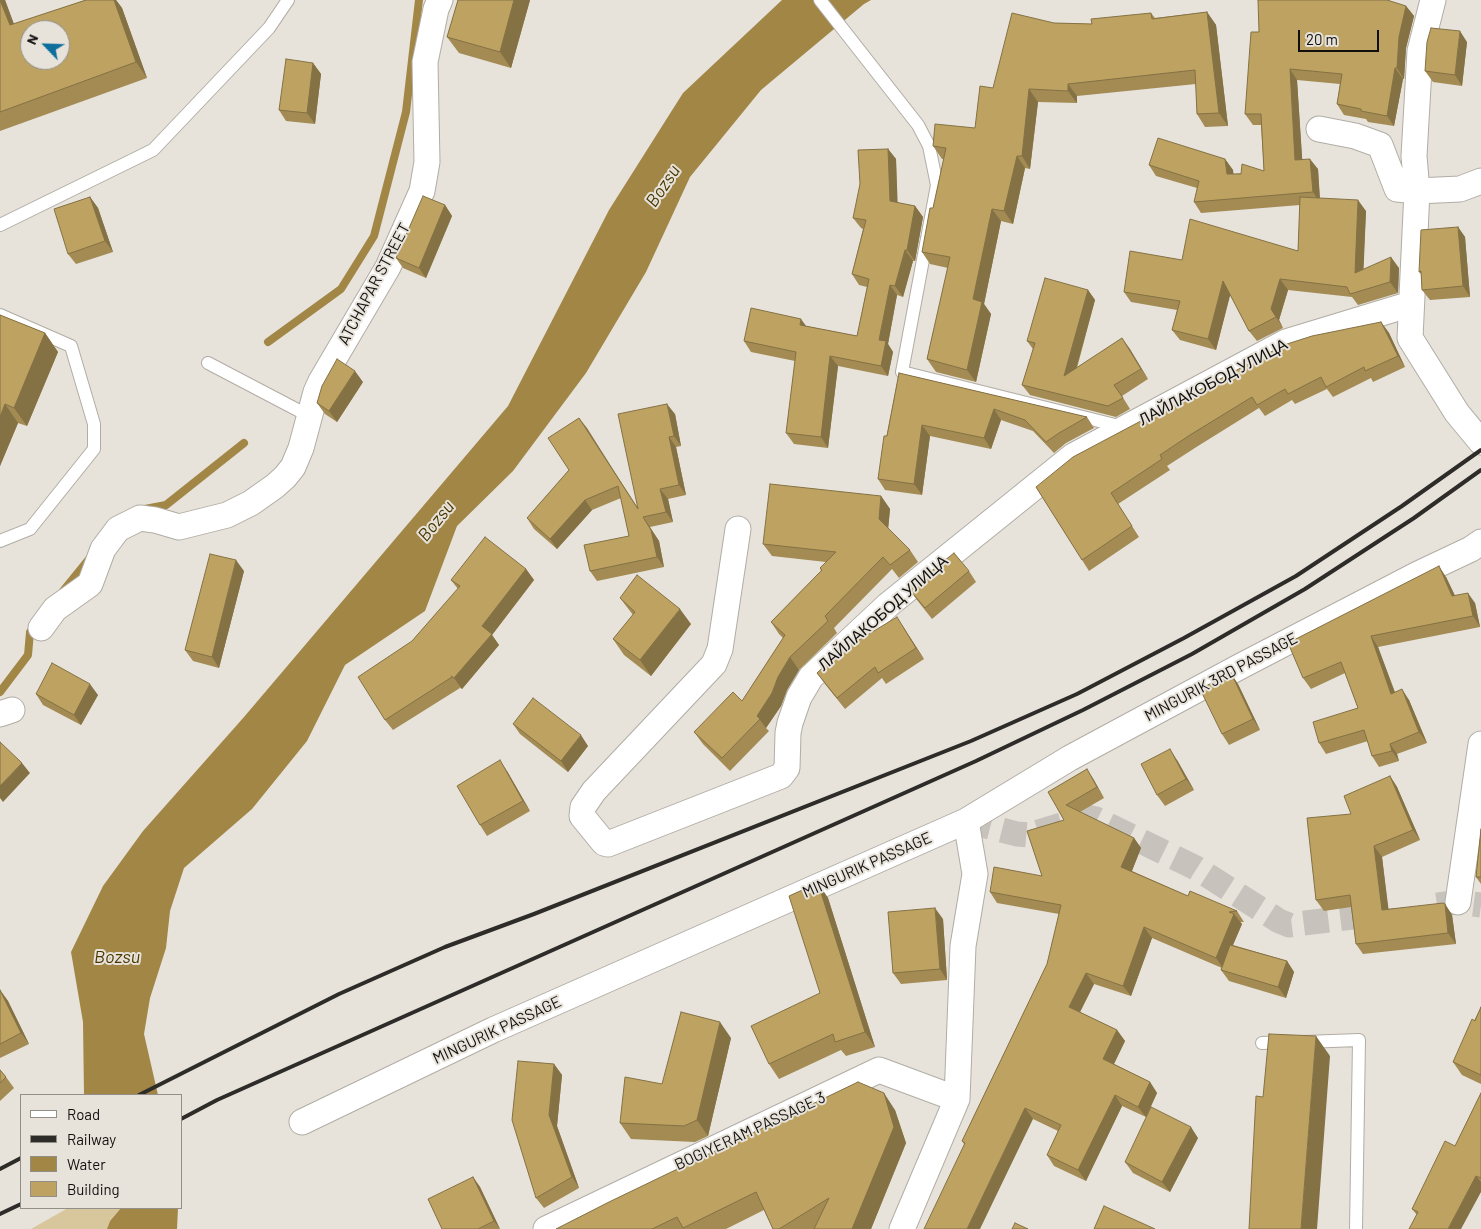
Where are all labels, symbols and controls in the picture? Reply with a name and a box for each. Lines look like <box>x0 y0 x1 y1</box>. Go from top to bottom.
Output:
north arrow <box>20 20 70 70</box>
scale bar <box>1301 20 1382 52</box>
text: 20 m <box>1306 30 1338 48</box>
text: N <box>22 31 41 47</box>
water label: Bozsu <box>641 161 685 211</box>
street label: ATCHAPAR STREET <box>334 220 414 348</box>
street label: ЛАЙЛАКОБОД УЛИЦА <box>1135 335 1291 429</box>
water label: Bozsu <box>413 496 459 546</box>
street label: ЛАЙЛАКОБОД УЛИЦА <box>814 551 952 675</box>
street label: MINGURIK 3RD PASSAGE <box>1141 628 1301 726</box>
street label: MINGURIK PASSAGE <box>799 828 935 902</box>
water label: Bozsu <box>94 946 140 968</box>
street label: MINGURIK PASSAGE <box>430 992 564 1068</box>
street label: BOGIYERAM PASSAGE 3 <box>671 1088 829 1174</box>
legend <box>20 1094 182 1209</box>
text: Road <box>67 1105 100 1123</box>
text: Railway <box>67 1130 116 1148</box>
text: Water <box>67 1155 106 1173</box>
text: Building <box>67 1180 120 1198</box>

